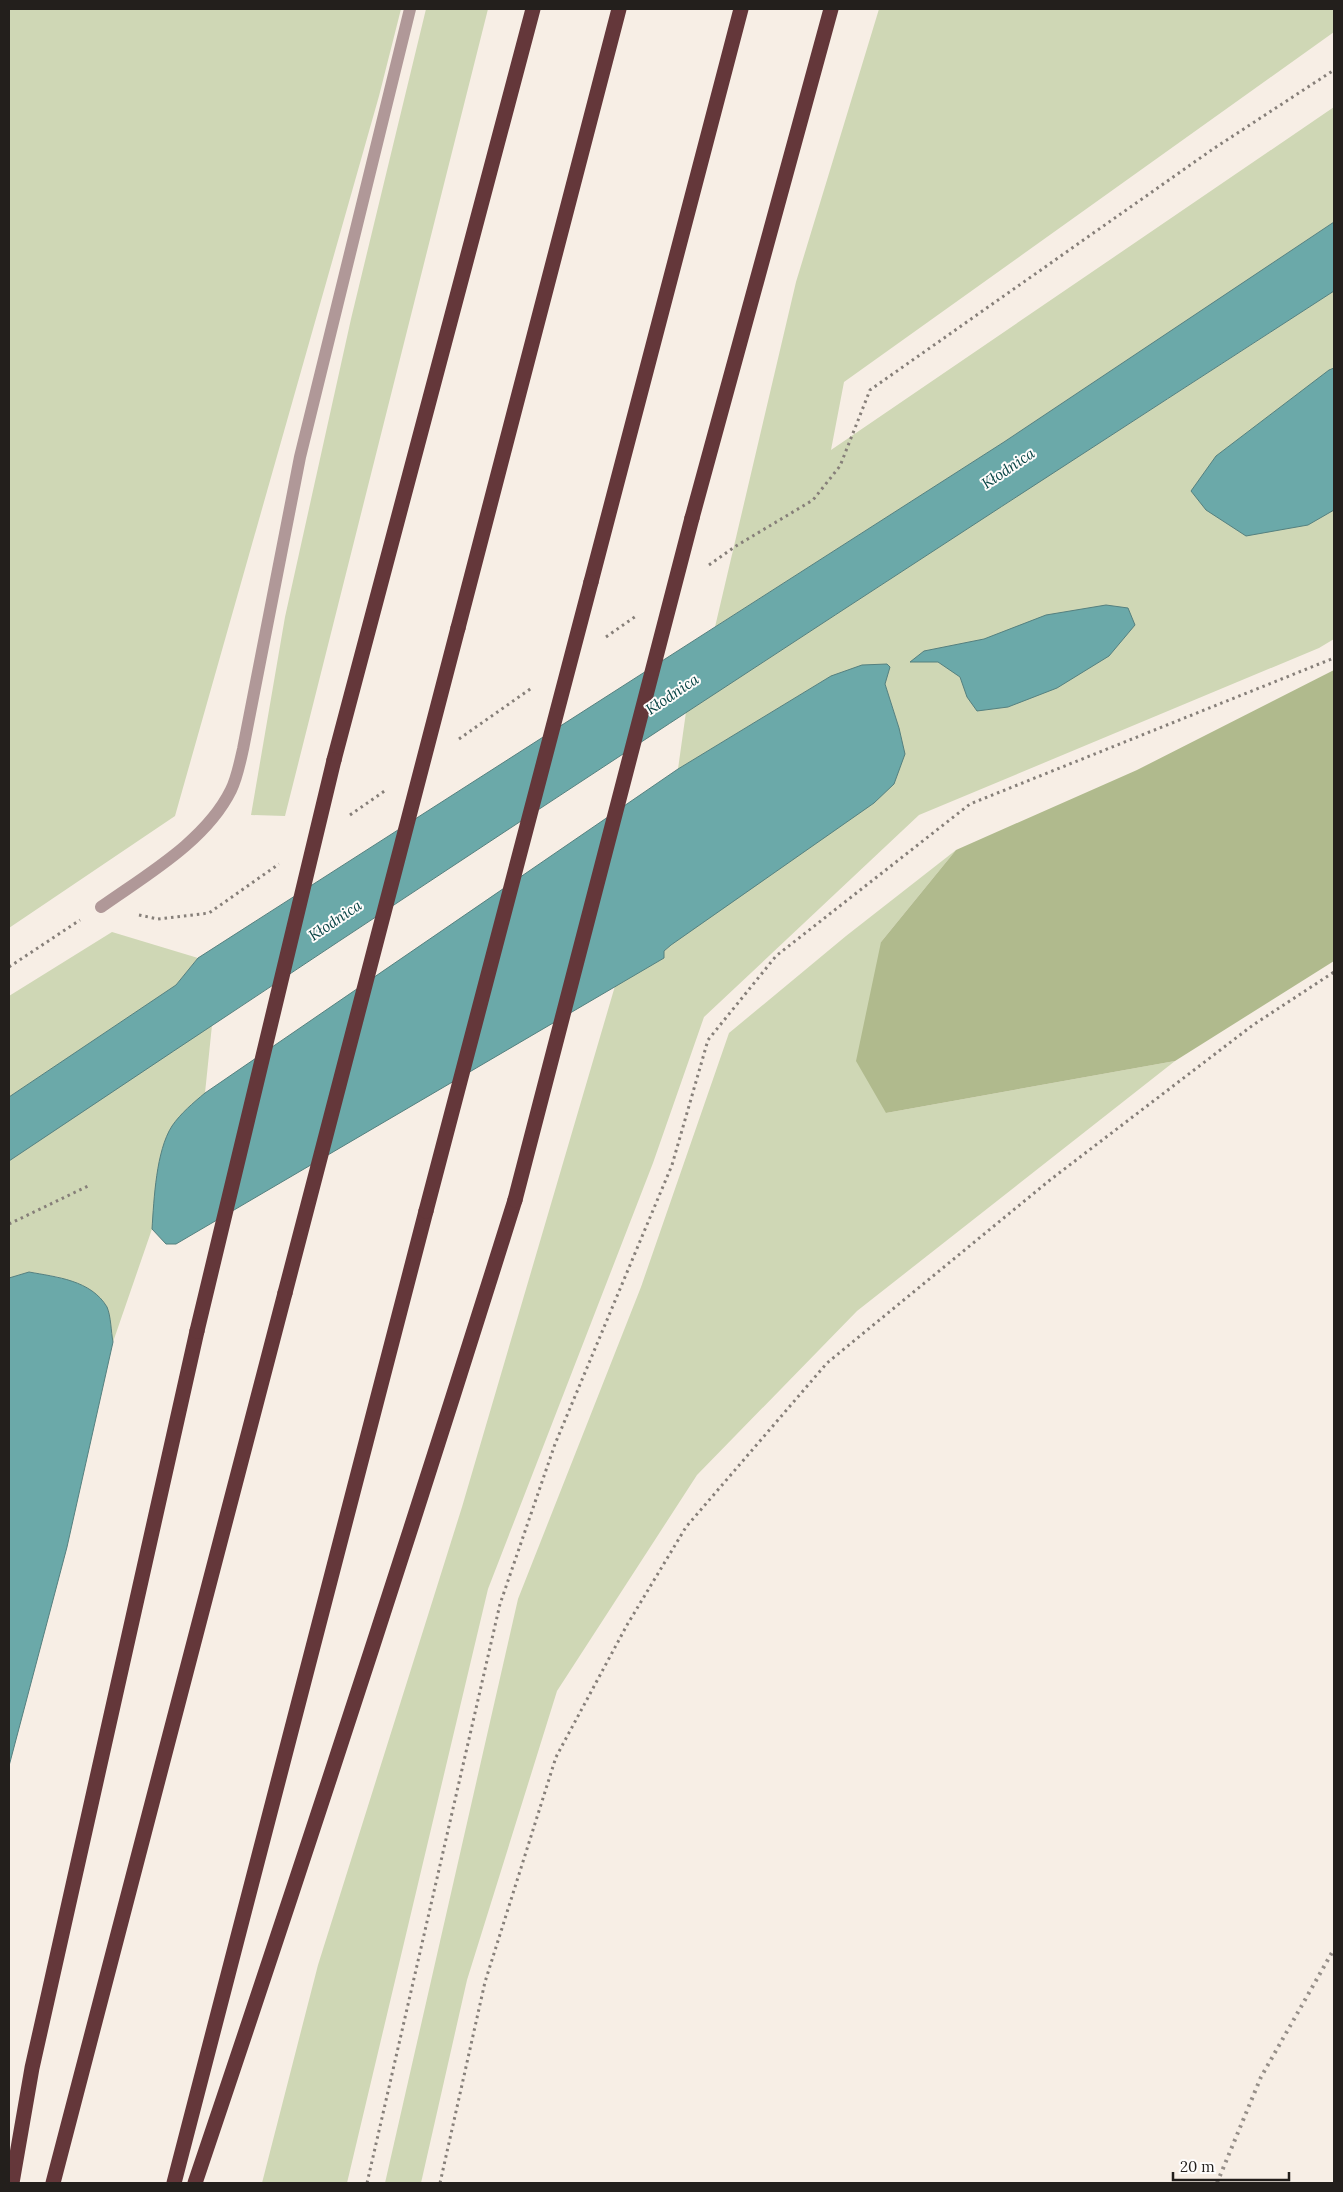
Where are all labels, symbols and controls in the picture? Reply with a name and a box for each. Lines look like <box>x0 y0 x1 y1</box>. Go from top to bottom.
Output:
water label: Kłodnica <box>978 443 1039 493</box>
water label: Kłodnica <box>642 669 703 719</box>
water label: Kłodnica <box>305 895 366 945</box>
scale bar <box>1173 2150 1289 2182</box>
text: 20 m <box>1180 2157 1215 2176</box>

